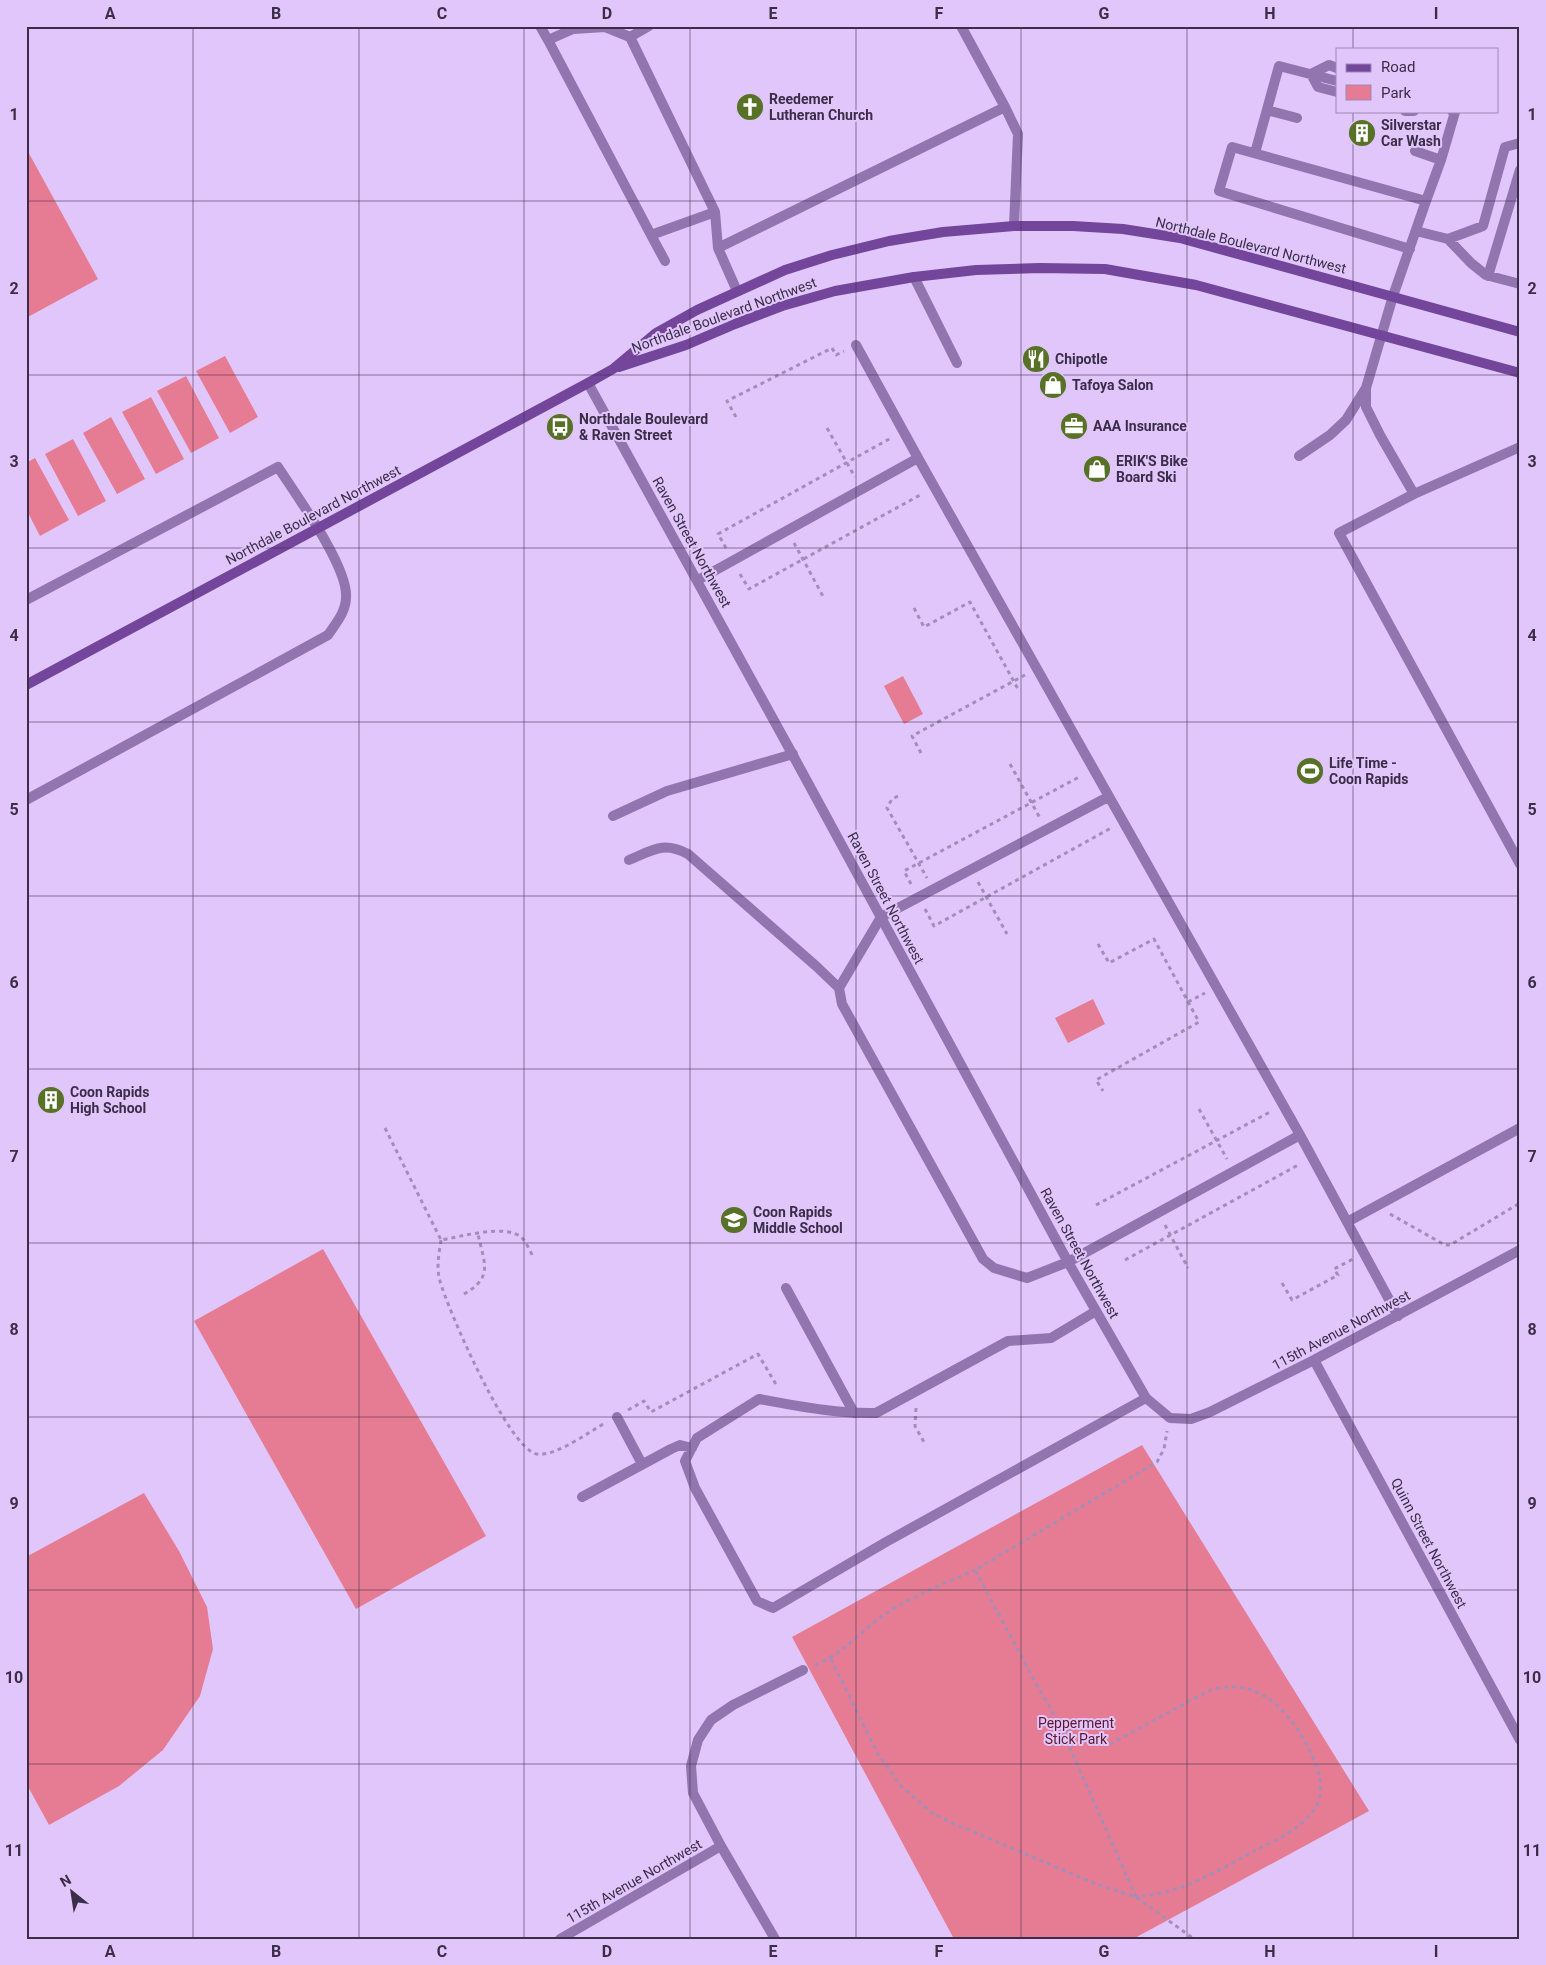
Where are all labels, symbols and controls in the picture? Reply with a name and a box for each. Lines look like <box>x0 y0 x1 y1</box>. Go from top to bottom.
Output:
text: A <box>105 4 116 23</box>
text: B <box>271 4 281 23</box>
text: C <box>437 4 447 23</box>
text: D <box>602 4 612 23</box>
text: E <box>769 4 778 23</box>
text: F <box>935 4 944 23</box>
text: G <box>1099 4 1110 23</box>
text: H <box>1264 4 1276 23</box>
text: I <box>1434 4 1438 23</box>
legend <box>1336 48 1498 112</box>
text: Road <box>1381 58 1415 76</box>
text: Park <box>1381 84 1412 102</box>
place label: Reedemer Lutheran Church <box>769 91 873 123</box>
church icon: Reedemer Lutheran Church <box>735 92 765 122</box>
text: 1 <box>9 105 19 124</box>
text: 1 <box>1527 105 1537 124</box>
place label: Silverstar Car Wash <box>1381 117 1441 149</box>
building icon: Silverstar Car Wash <box>1347 118 1377 148</box>
street label: Northdale Boulevard Northwest <box>1154 214 1348 277</box>
street label: Northdale Boulevard Northwest <box>629 274 819 356</box>
text: 2 <box>9 279 19 298</box>
text: 2 <box>1527 279 1537 298</box>
restaurant icon: Chipotle <box>1021 344 1051 374</box>
place label: Chipotle <box>1055 351 1108 367</box>
shop icon: Tafoya Salon <box>1038 370 1068 400</box>
place label: Tafoya Salon <box>1072 377 1154 393</box>
place label: Northdale Boulevard & Raven Street <box>579 411 708 443</box>
office icon: AAA Insurance <box>1059 411 1089 441</box>
bus stop icon: Northdale Boulevard & Raven Street <box>545 412 575 442</box>
place label: AAA Insurance <box>1093 418 1187 434</box>
text: 3 <box>9 452 19 471</box>
text: 3 <box>1527 452 1537 471</box>
place label: ERIK'S Bike Board Ski <box>1116 453 1188 485</box>
shop icon: ERIK'S Bike Board Ski <box>1082 454 1112 484</box>
street label: Northdale Boulevard Northwest <box>223 462 404 568</box>
street label: Raven Street Northwest <box>649 474 735 611</box>
text: 4 <box>9 626 19 645</box>
text: 4 <box>1527 626 1537 645</box>
place label: Life Time - Coon Rapids <box>1329 755 1408 787</box>
sports icon: Life Time - Coon Rapids <box>1295 756 1325 786</box>
text: 5 <box>9 800 19 819</box>
text: 5 <box>1527 800 1537 819</box>
street label: Raven Street Northwest <box>844 829 928 967</box>
text: 6 <box>9 973 19 992</box>
text: 6 <box>1527 973 1537 992</box>
place label: Coon Rapids High School <box>70 1084 149 1116</box>
building icon: Coon Rapids High School <box>36 1085 66 1115</box>
text: 7 <box>9 1147 19 1166</box>
text: 7 <box>1527 1147 1537 1166</box>
street label: Raven Street Northwest <box>1037 1185 1123 1322</box>
place label: Coon Rapids Middle School <box>753 1204 843 1236</box>
school or university icon: Coon Rapids Middle School <box>719 1205 749 1235</box>
street label: 115th Avenue Northwest <box>1269 1287 1413 1373</box>
text: 8 <box>9 1320 19 1339</box>
text: 8 <box>1527 1320 1537 1339</box>
street label: Quinn Street Northwest <box>1388 1475 1470 1611</box>
text: 9 <box>9 1494 19 1513</box>
text: 9 <box>1527 1494 1537 1513</box>
text: 10 <box>5 1668 23 1687</box>
text: 10 <box>1523 1668 1541 1687</box>
park label: Pepperment Stick Park <box>1038 1715 1114 1747</box>
street label: 115th Avenue Northwest <box>563 1835 705 1926</box>
text: 11 <box>5 1841 23 1860</box>
text: 11 <box>1523 1841 1541 1860</box>
north arrow <box>48 1868 98 1918</box>
text: N <box>57 1871 74 1890</box>
text: A <box>105 1942 116 1961</box>
text: B <box>271 1942 281 1961</box>
text: C <box>437 1942 447 1961</box>
text: D <box>602 1942 612 1961</box>
text: E <box>769 1942 778 1961</box>
text: F <box>935 1942 944 1961</box>
text: G <box>1099 1942 1110 1961</box>
text: H <box>1264 1942 1276 1961</box>
text: I <box>1434 1942 1438 1961</box>

